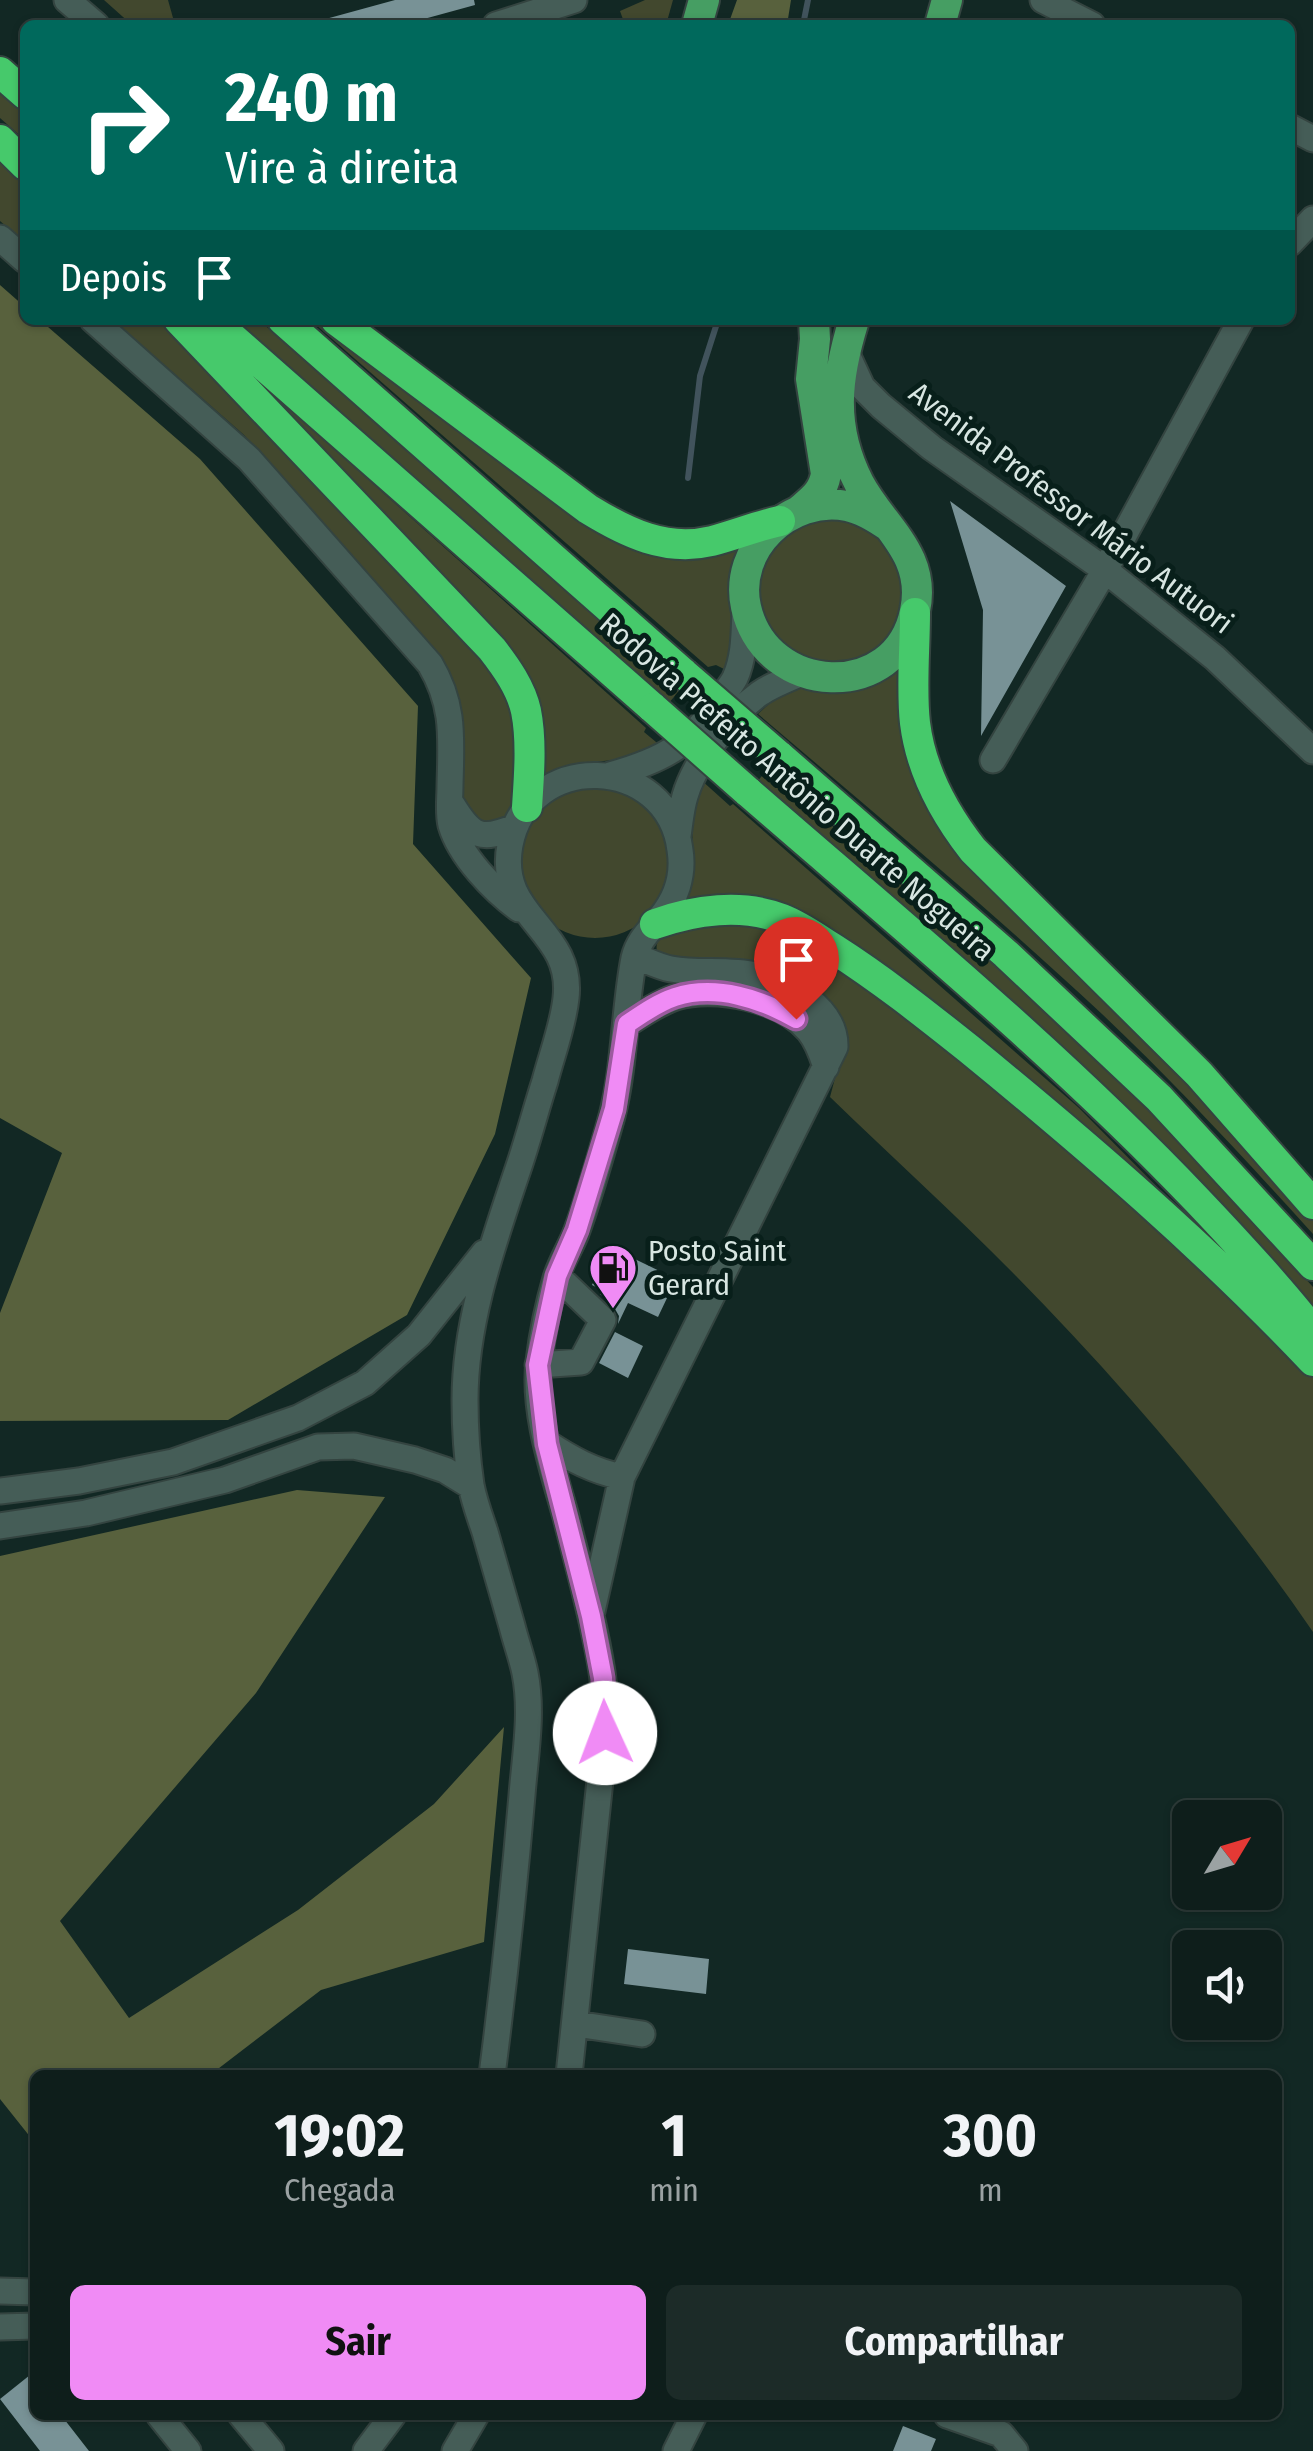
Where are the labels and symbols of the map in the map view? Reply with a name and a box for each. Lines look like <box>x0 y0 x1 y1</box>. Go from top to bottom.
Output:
street label: Avenida Professor Mário Autuori <box>902 375 1240 641</box>
street label: Rodovia Prefeito Antônio Duarte Nogueira <box>592 606 1002 968</box>
pin <box>754 917 839 1020</box>
place label: Posto Saint Gerard <box>648 1233 787 1303</box>
fuel station icon: Posto Saint Gerard <box>587 1242 639 1310</box>
position arrow <box>553 1681 657 1785</box>
north arrow <box>1172 1800 1282 1910</box>

